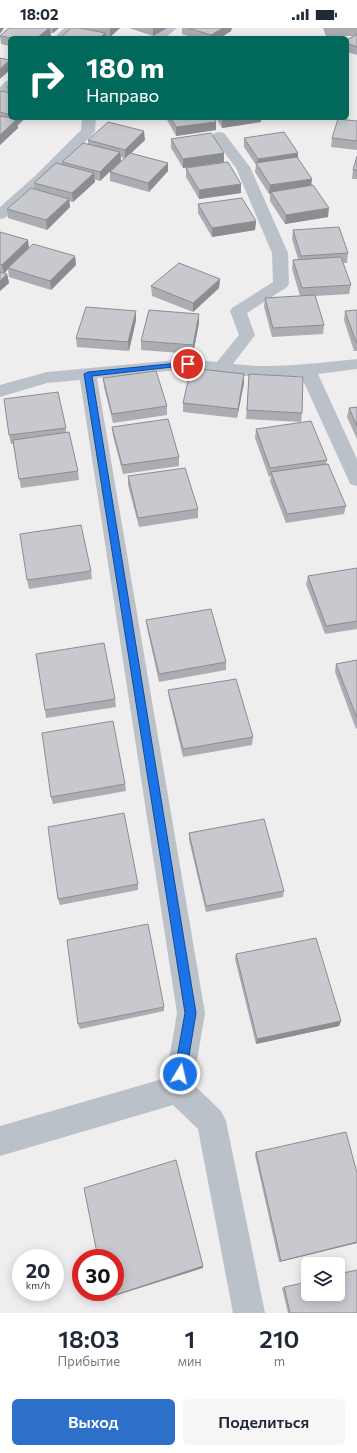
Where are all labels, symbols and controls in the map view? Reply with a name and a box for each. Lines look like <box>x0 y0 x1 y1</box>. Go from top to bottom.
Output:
text: 18:02 <box>20 5 58 23</box>
text: 180 m <box>86 50 164 84</box>
icon: right <box>20 52 72 104</box>
text: Направо <box>86 84 159 106</box>
pin <box>171 347 205 381</box>
icon: arrive <box>177 353 199 375</box>
position arrow <box>159 1053 201 1095</box>
speed limit sign: 30 <box>72 1249 124 1301</box>
map controls <box>301 1257 345 1301</box>
button: layers <box>301 1257 345 1301</box>
text: 20 <box>26 1258 50 1282</box>
text: km/h <box>26 1279 50 1291</box>
text: 18:03 <box>58 1324 119 1353</box>
text: 1 <box>184 1324 195 1353</box>
text: 210 <box>259 1324 299 1353</box>
text: Прибытие <box>58 1353 120 1369</box>
text: мин <box>178 1353 202 1369</box>
text: m <box>274 1353 285 1369</box>
button: Выход <box>12 1399 175 1445</box>
button: Поделиться <box>183 1399 345 1445</box>

